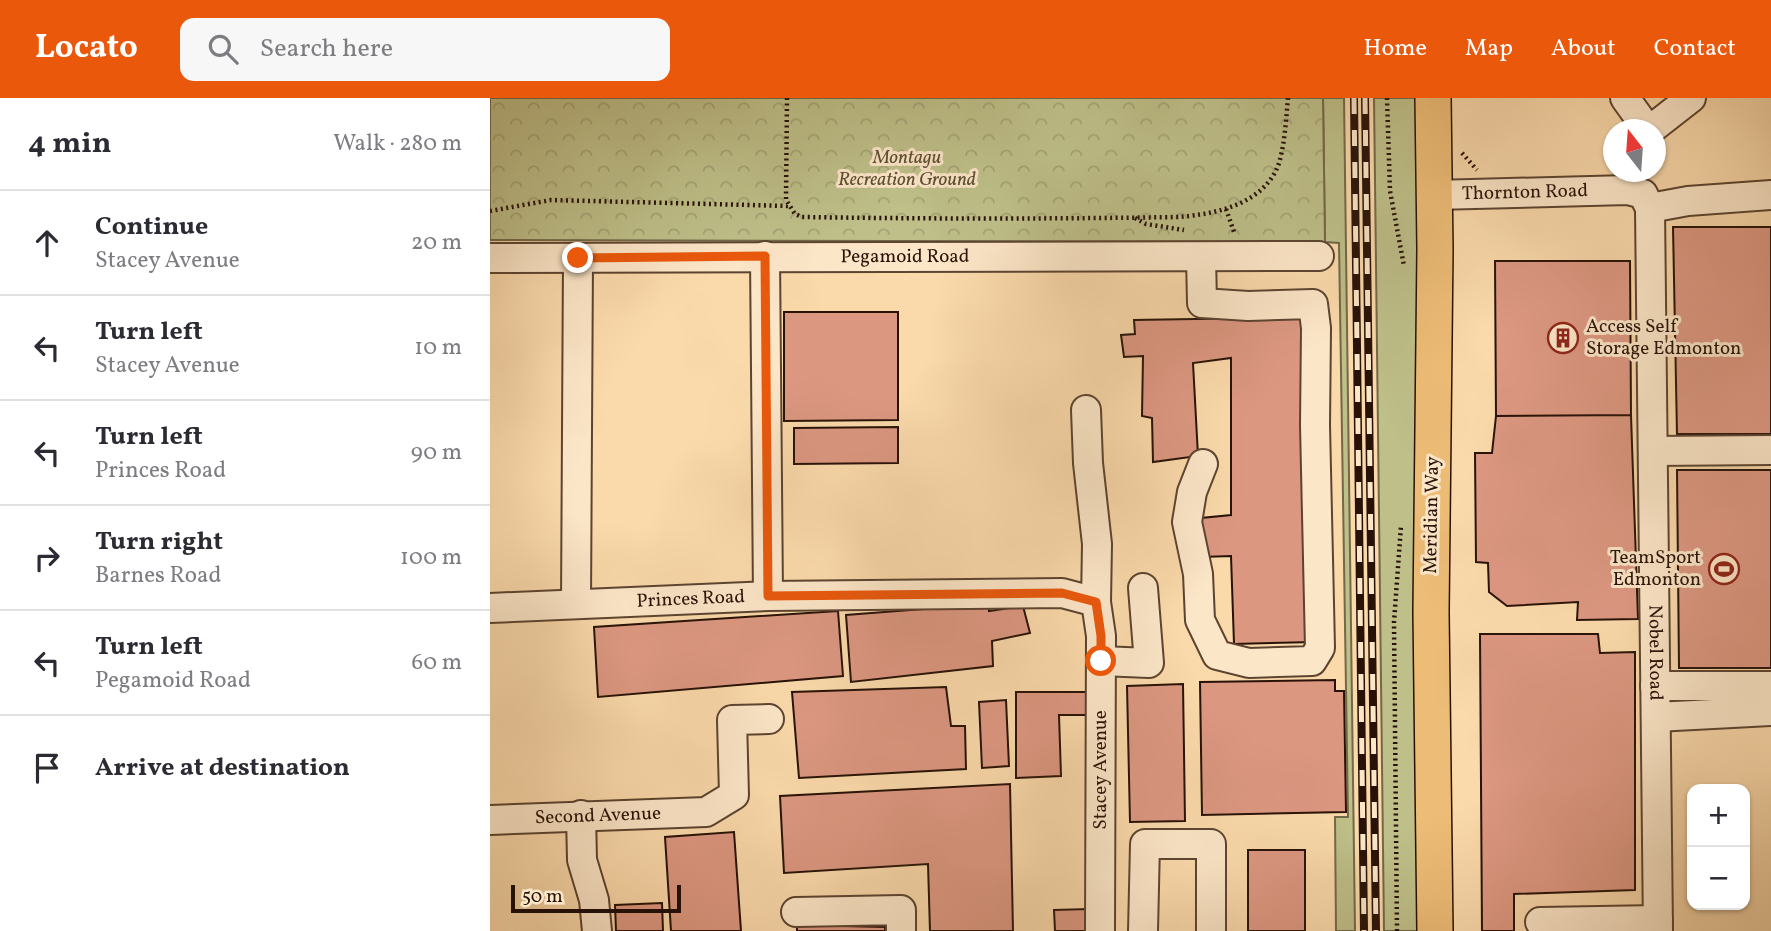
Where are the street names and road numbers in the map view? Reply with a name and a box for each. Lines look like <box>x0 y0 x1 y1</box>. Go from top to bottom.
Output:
street label: Thornton Road <box>1462 178 1588 207</box>
street label: Pegamoid Road <box>840 244 970 270</box>
street label: Meridian Way <box>1418 456 1446 574</box>
street label: Princes Road <box>636 584 746 615</box>
street label: Nobel Road <box>1641 605 1668 701</box>
street label: Stacey Avenue <box>1088 710 1114 830</box>
street label: Second Avenue <box>534 801 661 831</box>

